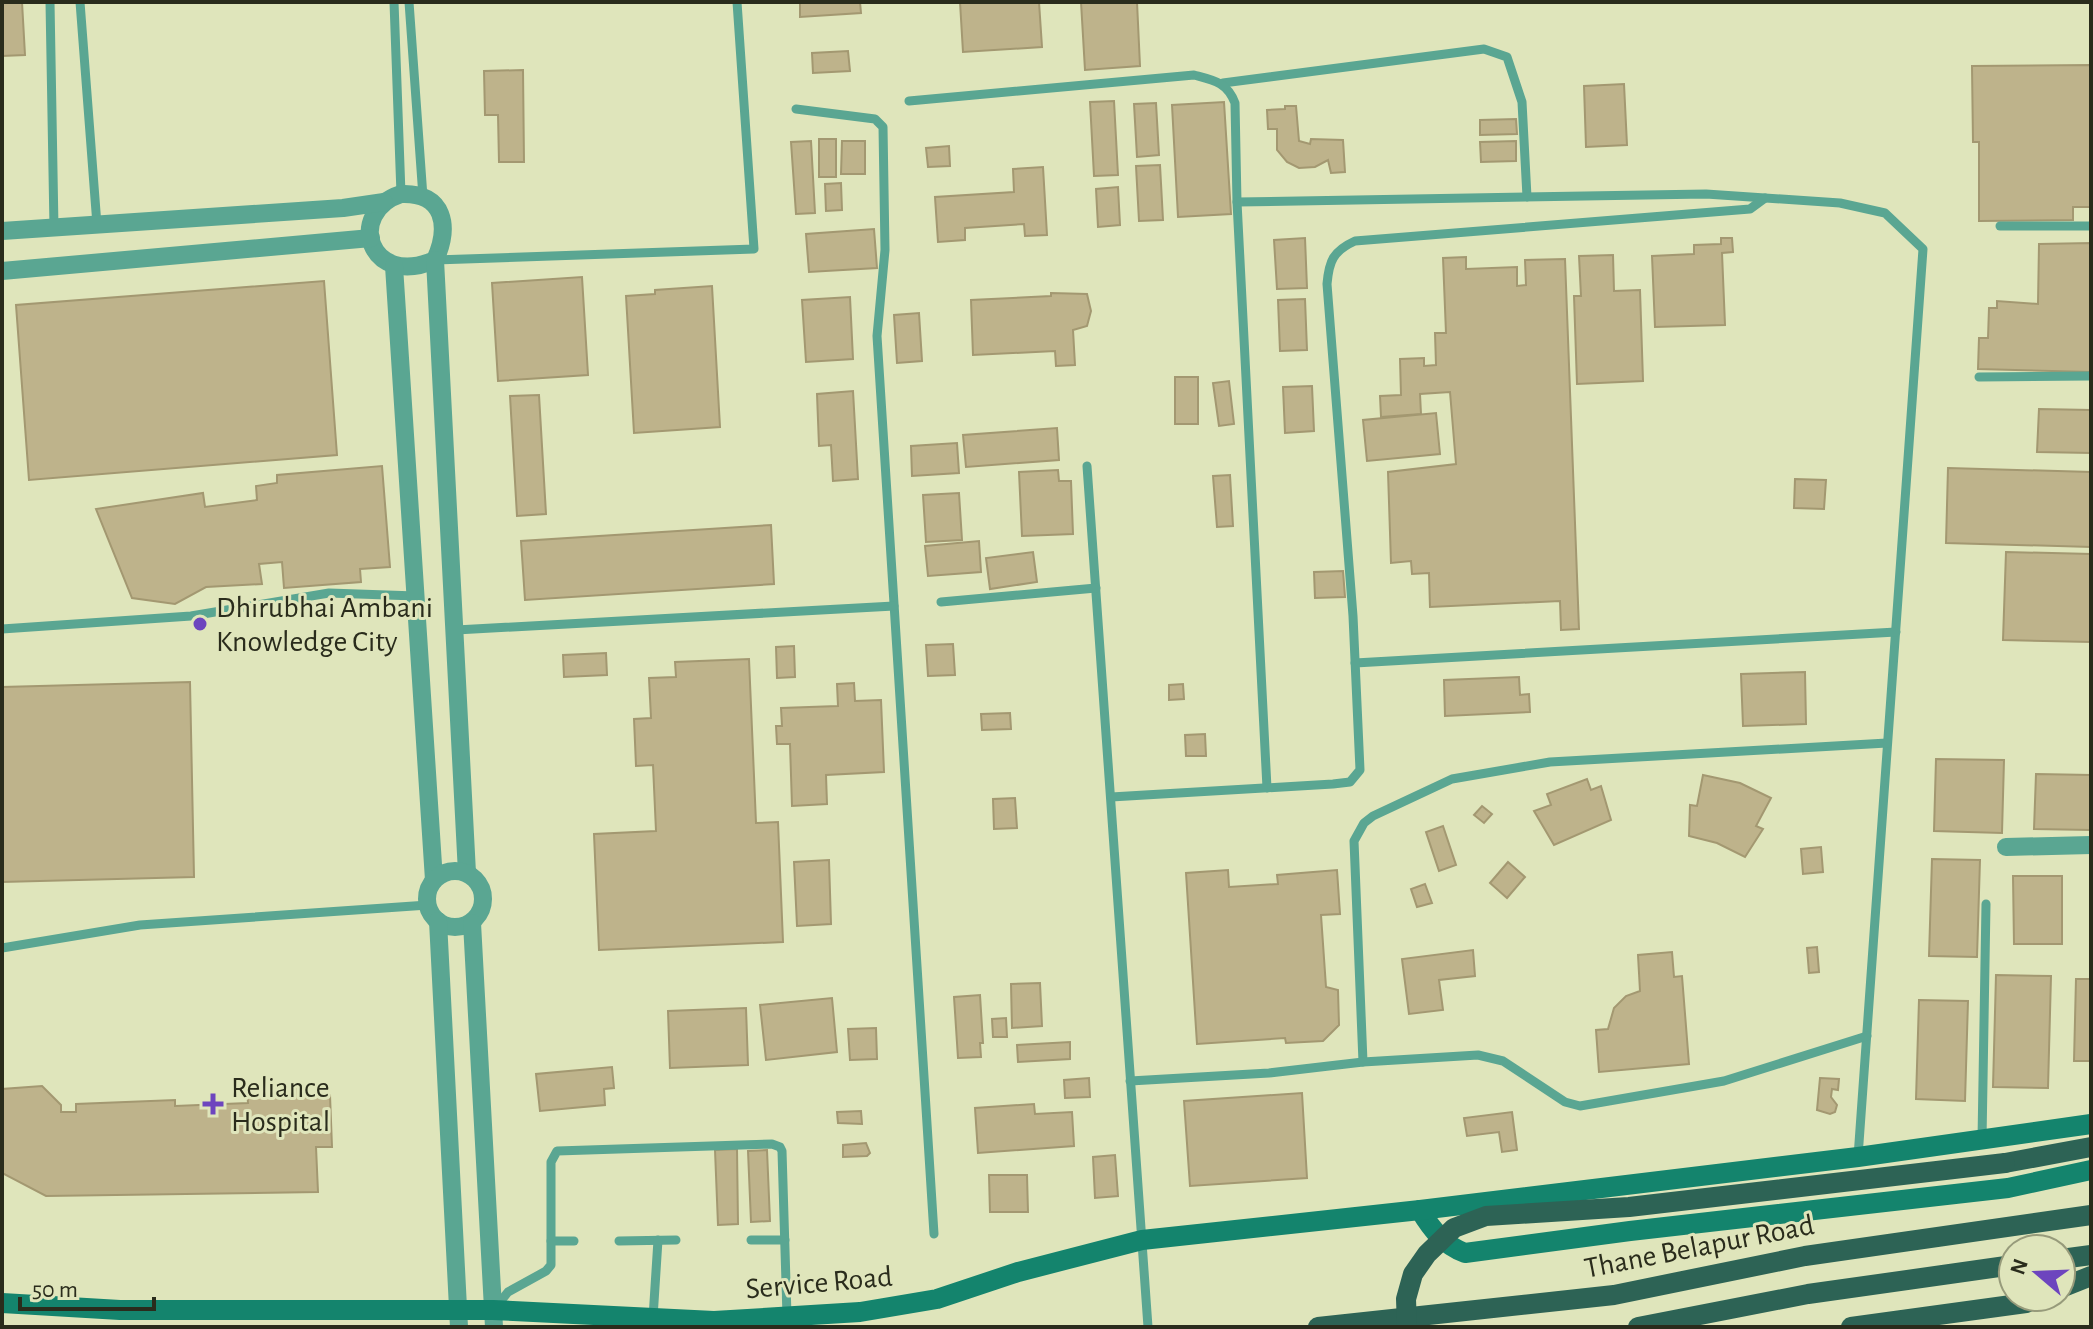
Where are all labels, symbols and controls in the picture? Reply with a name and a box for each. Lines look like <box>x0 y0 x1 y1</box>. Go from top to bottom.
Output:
place label: Dhirubhai Ambani Knowledge City <box>216 593 433 657</box>
marker: Dhirubhai Ambani Knowledge City <box>191 615 209 633</box>
place label: Reliance Hospital <box>231 1073 330 1137</box>
marker: Reliance Hospital <box>202 1093 224 1115</box>
street label: Thane Belapur Road <box>1582 1210 1817 1284</box>
north arrow <box>1997 1233 2077 1313</box>
text: N <box>2006 1256 2032 1278</box>
scale bar <box>20 1261 154 1311</box>
street label: Service Road <box>744 1262 894 1304</box>
text: 50 m <box>32 1278 78 1302</box>

